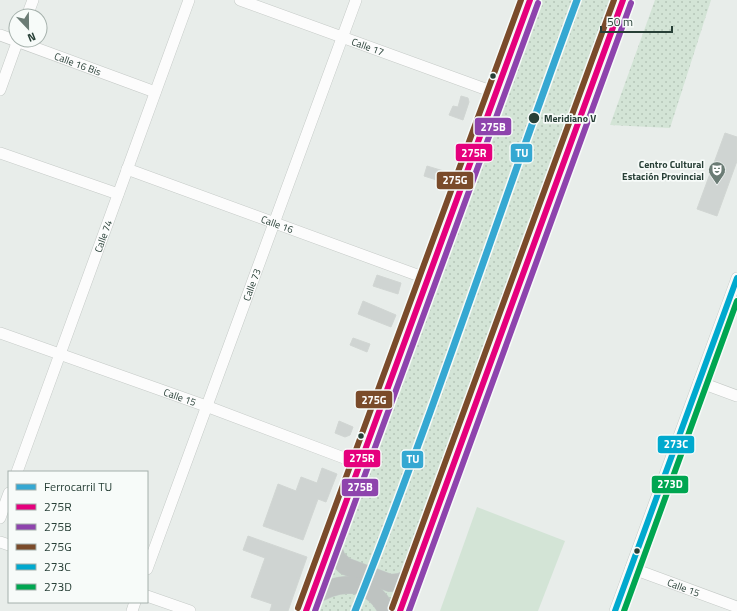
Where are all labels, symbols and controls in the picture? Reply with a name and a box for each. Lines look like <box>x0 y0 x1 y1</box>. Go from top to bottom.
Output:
north arrow <box>8 8 48 48</box>
scale bar <box>601 8 672 34</box>
text: 50 m <box>607 12 633 31</box>
text: N <box>25 28 38 46</box>
street label: Calle 17 <box>349 34 386 60</box>
street label: Calle 16 Bis <box>52 49 104 80</box>
unlabelled marker <box>488 71 498 81</box>
marker: Meridiano V <box>527 111 541 125</box>
place label: Meridiano V <box>544 111 596 126</box>
line badge: 275B <box>474 117 512 136</box>
text: 275B <box>480 119 506 135</box>
line badge: 275R <box>455 143 493 162</box>
line badge: TU <box>510 143 533 163</box>
text: 275R <box>461 145 487 161</box>
text: TU <box>516 145 528 161</box>
place label: Centro Cultural Estación Provincial <box>622 157 704 184</box>
theatre icon: Centro Cultural Estación Provincial <box>707 160 727 185</box>
line badge: 275G <box>436 171 474 190</box>
text: 275G <box>442 172 468 188</box>
street label: Calle 16 <box>259 212 296 237</box>
street label: Calle 74 <box>91 218 116 255</box>
street label: Calle 73 <box>239 266 265 303</box>
street label: Calle 15 <box>162 385 199 410</box>
line badge: 275G <box>355 390 393 409</box>
text: 275G <box>361 392 387 408</box>
unlabelled marker <box>356 431 366 441</box>
line badge: 273C <box>657 435 695 454</box>
text: 273C <box>664 436 688 452</box>
line badge: 275R <box>343 449 381 468</box>
text: 275R <box>349 450 375 466</box>
line badge: TU <box>401 450 424 469</box>
text: TU <box>407 451 419 467</box>
legend <box>8 471 148 603</box>
line badge: 273D <box>651 475 689 494</box>
text: 273D <box>657 476 683 492</box>
text: Ferrocarril TU <box>44 477 112 496</box>
line badge: 275B <box>341 478 379 497</box>
text: 275B <box>347 479 373 495</box>
text: 275R <box>44 497 72 516</box>
text: 275B <box>44 517 72 536</box>
text: 275G <box>44 537 72 556</box>
unlabelled marker <box>632 546 642 556</box>
text: 273C <box>44 557 71 576</box>
street label: Calle 15 <box>665 575 702 601</box>
text: 273D <box>44 577 72 596</box>

